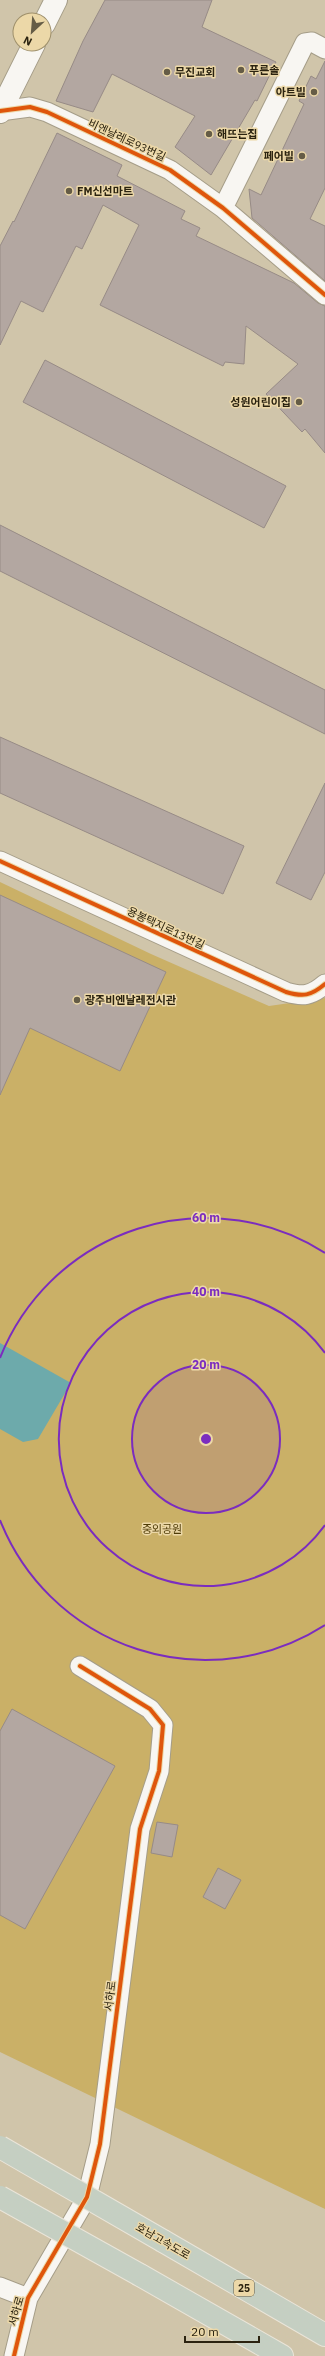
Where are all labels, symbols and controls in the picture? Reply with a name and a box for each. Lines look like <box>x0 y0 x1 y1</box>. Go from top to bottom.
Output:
north arrow <box>12 12 52 52</box>
text: N <box>21 33 34 49</box>
place label: 푸른솔 <box>249 63 279 77</box>
place label: 무진교회 <box>175 65 215 79</box>
marker: 푸른솔 <box>236 65 246 75</box>
marker: 무진교회 <box>162 67 172 77</box>
place label: 아트빌 <box>276 85 306 99</box>
marker: 아트빌 <box>309 87 319 97</box>
street label: 비엔날레로93번길 <box>86 116 168 164</box>
place label: 해뜨는집 <box>217 127 257 141</box>
marker: 해뜨는집 <box>204 129 214 139</box>
place label: 페어빌 <box>264 149 294 163</box>
marker: 페어빌 <box>297 151 307 161</box>
place label: FM신선마트 <box>77 184 133 198</box>
marker: FM신선마트 <box>64 186 74 196</box>
place label: 성원어린이집 <box>230 395 291 409</box>
marker: 성원어린이집 <box>294 397 304 407</box>
street label: 용봉택지로13번길 <box>125 904 207 952</box>
place label: 광주비엔날레전시관 <box>85 993 176 1007</box>
marker: 광주비엔날레전시관 <box>72 995 82 1005</box>
text: 60 m <box>192 1210 220 1225</box>
text: 40 m <box>192 1284 220 1299</box>
text: 20 m <box>192 1357 220 1372</box>
centre of rings <box>199 1432 213 1446</box>
park label: 중외공원 <box>142 1522 182 1536</box>
street label: 서하로 <box>101 1980 119 2012</box>
street label: 호남고속도로 <box>133 2220 193 2262</box>
road number: 25 <box>234 2280 254 2296</box>
street label: 서하로 <box>5 2294 27 2328</box>
scale bar <box>185 2318 259 2344</box>
text: 20 m <box>191 2324 219 2339</box>

